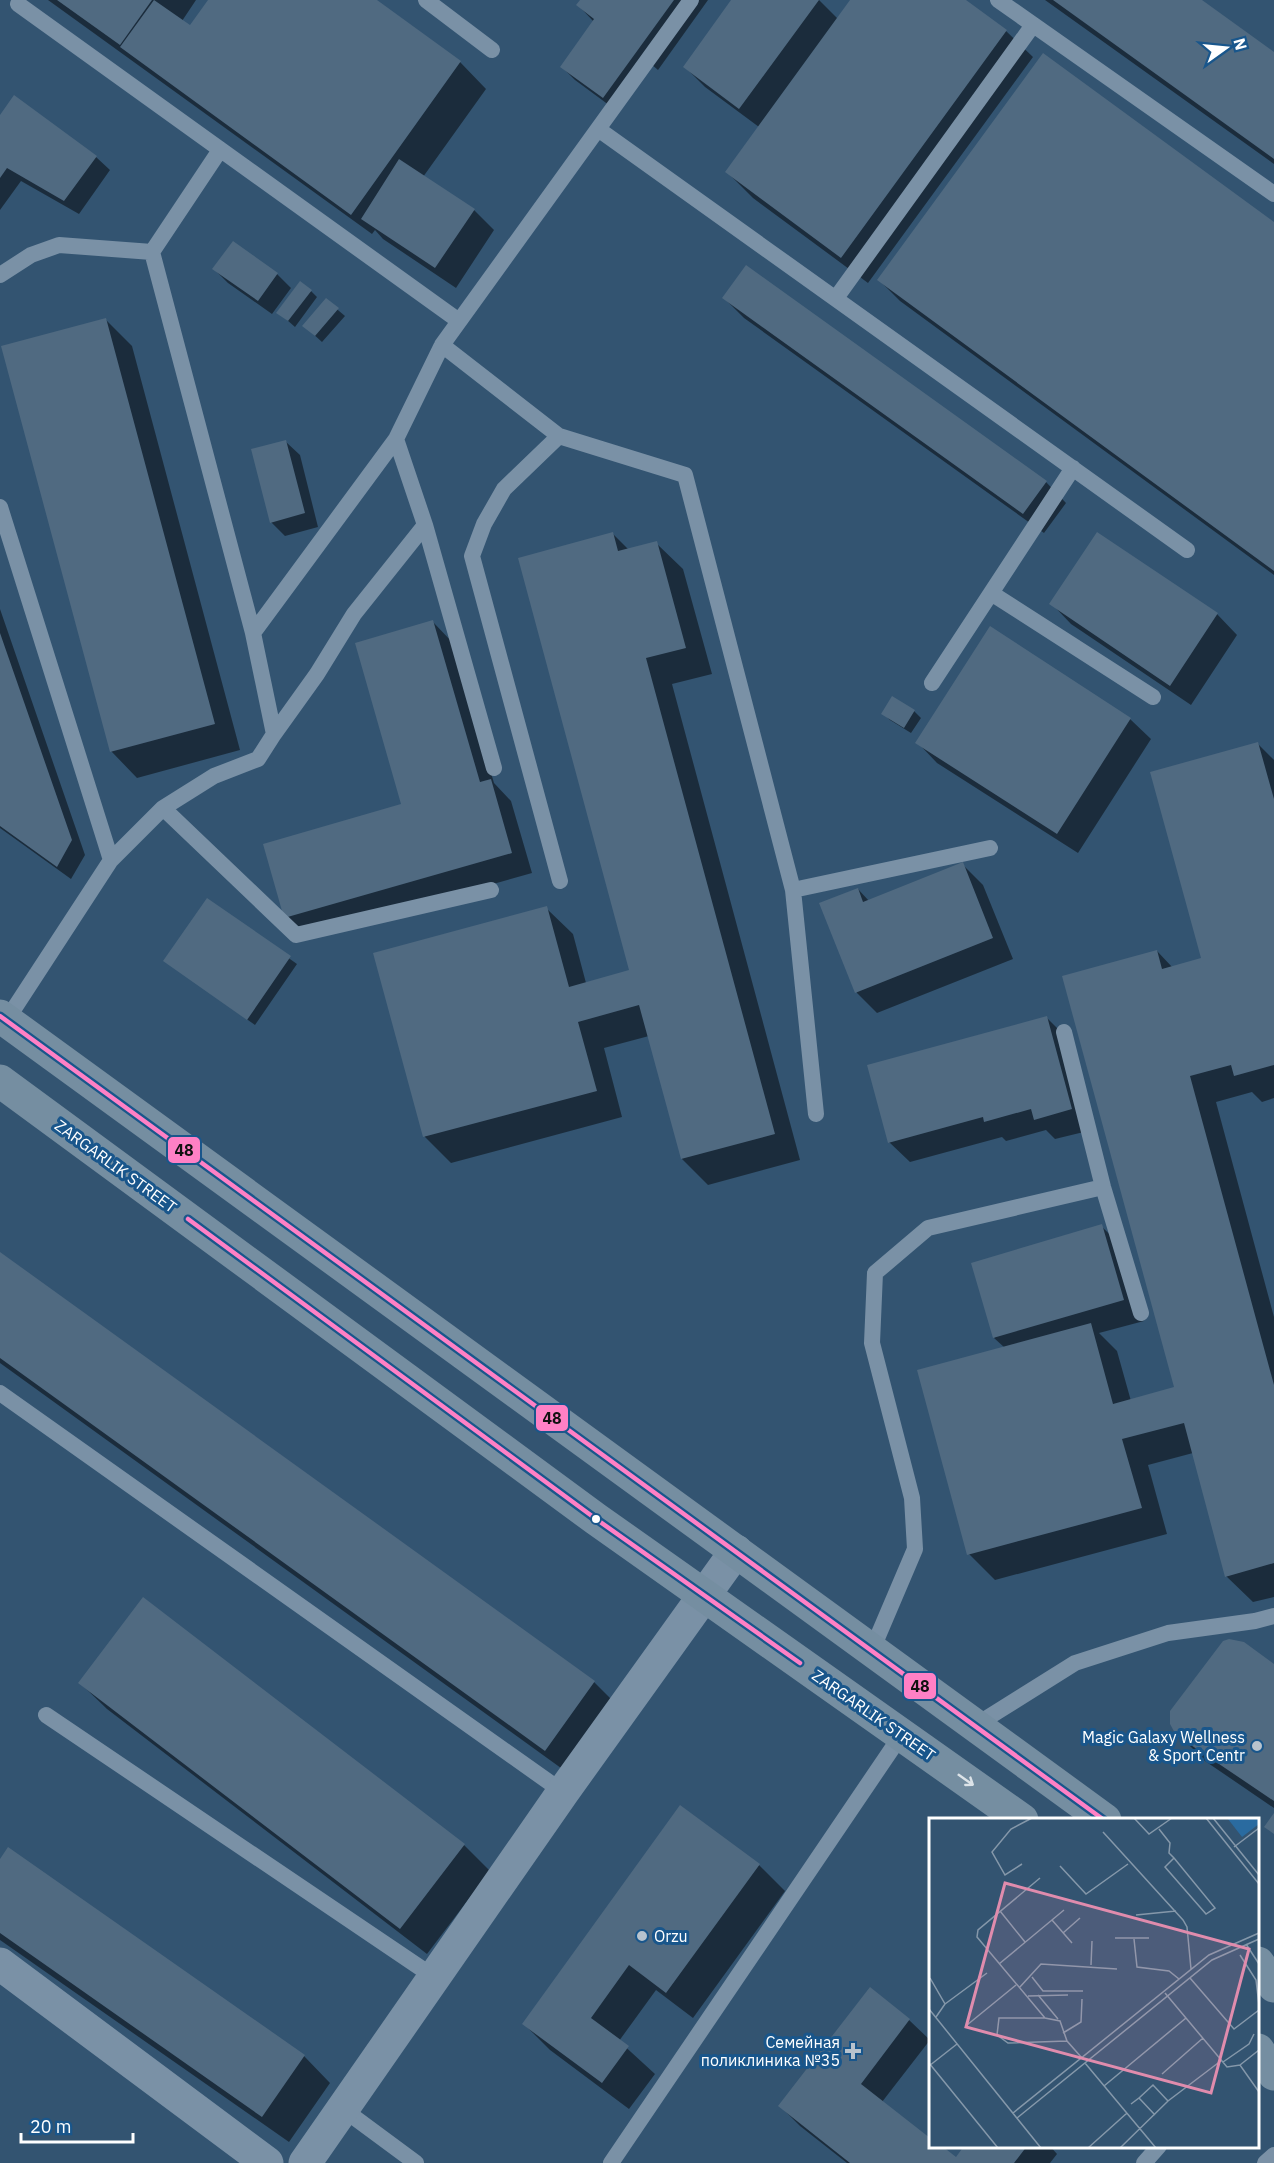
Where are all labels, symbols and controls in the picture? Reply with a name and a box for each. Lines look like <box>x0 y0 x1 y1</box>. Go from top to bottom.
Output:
north arrow <box>1196 18 1256 78</box>
text: N <box>1229 36 1252 52</box>
street label: ZARGARLIK STREET <box>51 1115 181 1217</box>
line badge: 48 <box>167 1136 201 1164</box>
text: 48 <box>174 1140 194 1160</box>
line badge: 48 <box>535 1404 569 1432</box>
text: 48 <box>542 1408 562 1428</box>
unlabelled marker <box>590 1513 602 1525</box>
street label: ZARGARLIK STREET <box>809 1665 939 1765</box>
line badge: 48 <box>903 1672 937 1700</box>
text: 48 <box>910 1676 930 1696</box>
place label: Magic Galaxy Wellness & Sport Centr <box>1082 1727 1245 1765</box>
marker: Magic Galaxy Wellness & Sport Centr <box>1250 1739 1264 1753</box>
one-way arrow <box>957 1774 973 1786</box>
inset map <box>929 1818 1259 2148</box>
place label: Orzu <box>654 1926 688 1946</box>
marker: Orzu <box>635 1929 649 1943</box>
place label: Семейная поликлиника №35 <box>701 2032 840 2070</box>
marker: Семейная поликлиника №35 <box>844 2042 862 2060</box>
scale bar <box>21 2106 134 2144</box>
text: 20 m <box>30 2115 72 2138</box>

